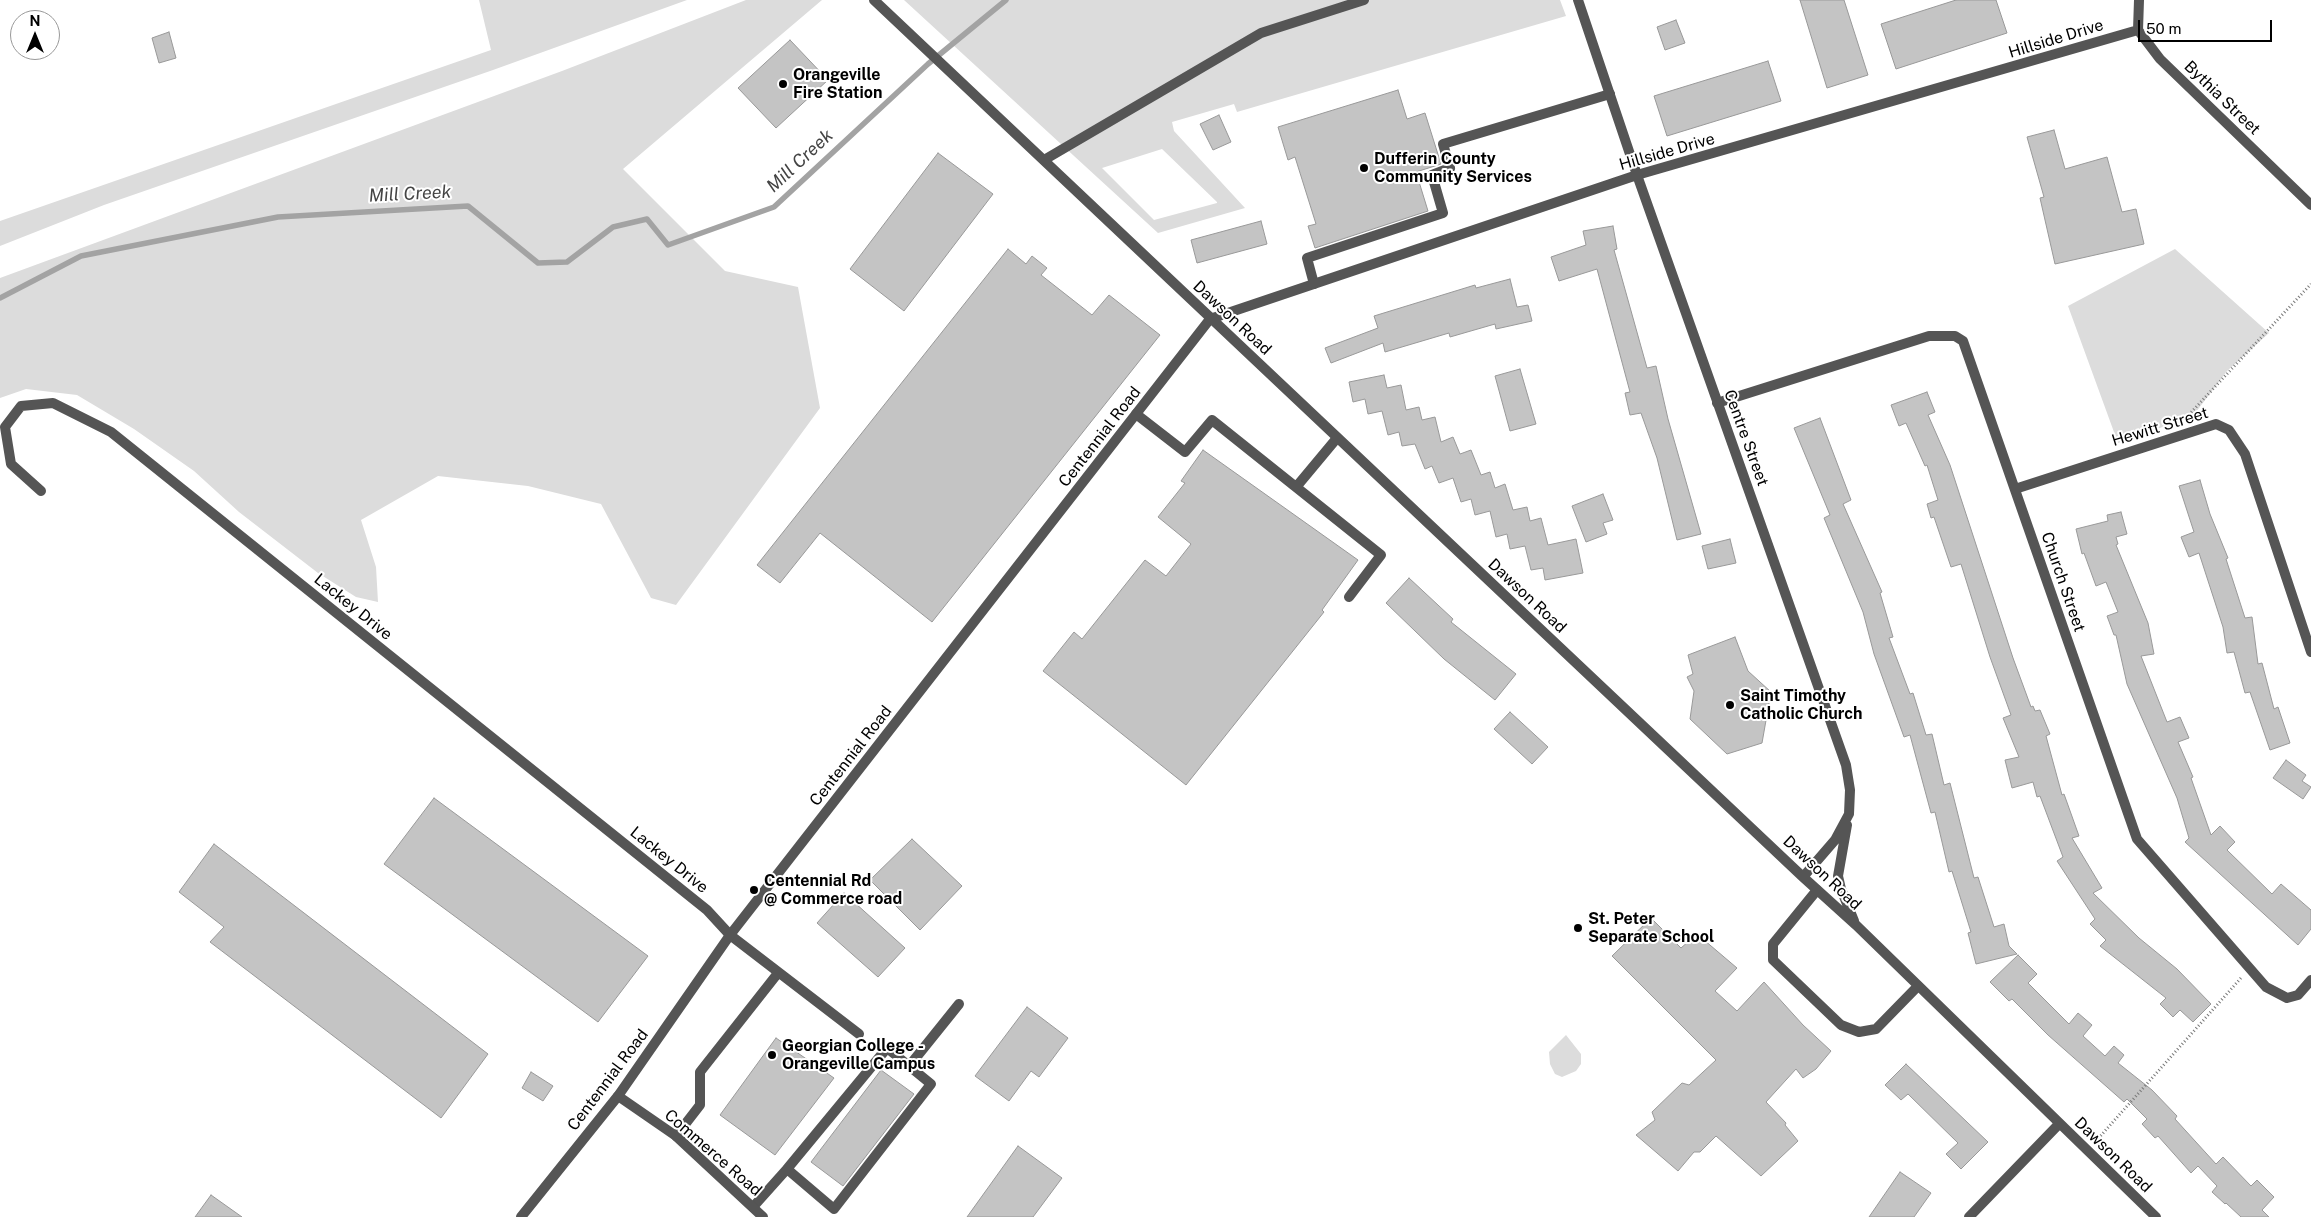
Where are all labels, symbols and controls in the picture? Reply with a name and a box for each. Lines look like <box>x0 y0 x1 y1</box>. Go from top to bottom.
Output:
north arrow <box>10 10 60 60</box>
scale bar <box>2141 10 2275 42</box>
text: N <box>30 13 40 29</box>
street label: Hillside Drive <box>2006 15 2106 63</box>
text: 50 m <box>2146 20 2181 37</box>
street label: Bythia Street <box>2180 57 2264 139</box>
place label: Orangeville Fire Station <box>793 65 882 103</box>
marker: Orangeville Fire Station <box>777 78 789 90</box>
water label: Mill Creek <box>762 125 838 197</box>
street label: Hillside Drive <box>1617 129 1717 175</box>
place label: Dufferin County Community Services <box>1374 149 1532 187</box>
marker: Dufferin County Community Services <box>1358 162 1370 174</box>
water label: Mill Creek <box>368 181 452 207</box>
street label: Dawson Road <box>1189 277 1275 359</box>
street label: Centennial Road <box>1055 383 1145 491</box>
street label: Centre Street <box>1720 387 1772 489</box>
street label: Hewitt Street <box>2109 403 2211 451</box>
street label: Church Street <box>2037 530 2089 634</box>
street label: Dawson Road <box>1484 555 1570 637</box>
street label: Lackey Drive <box>310 570 396 644</box>
place label: Saint Timothy Catholic Church <box>1740 686 1863 724</box>
marker: Saint Timothy Catholic Church <box>1724 699 1736 711</box>
street label: Centennial Road <box>806 702 896 810</box>
street label: Lackey Drive <box>626 823 712 897</box>
street label: Dawson Road <box>1779 832 1865 914</box>
place label: Centennial Rd @ Commerce road <box>764 871 902 909</box>
marker: Centennial Rd @ Commerce road <box>748 884 760 896</box>
place label: St. Peter Separate School <box>1588 909 1714 947</box>
marker: St. Peter Separate School <box>1572 922 1584 934</box>
street label: Centennial Road <box>564 1026 652 1134</box>
place label: Georgian College - Orangeville Campus <box>782 1036 935 1074</box>
marker: Georgian College - Orangeville Campus <box>766 1049 778 1061</box>
street label: Commerce Road <box>661 1106 765 1200</box>
street label: Dawson Road <box>2070 1113 2156 1197</box>

